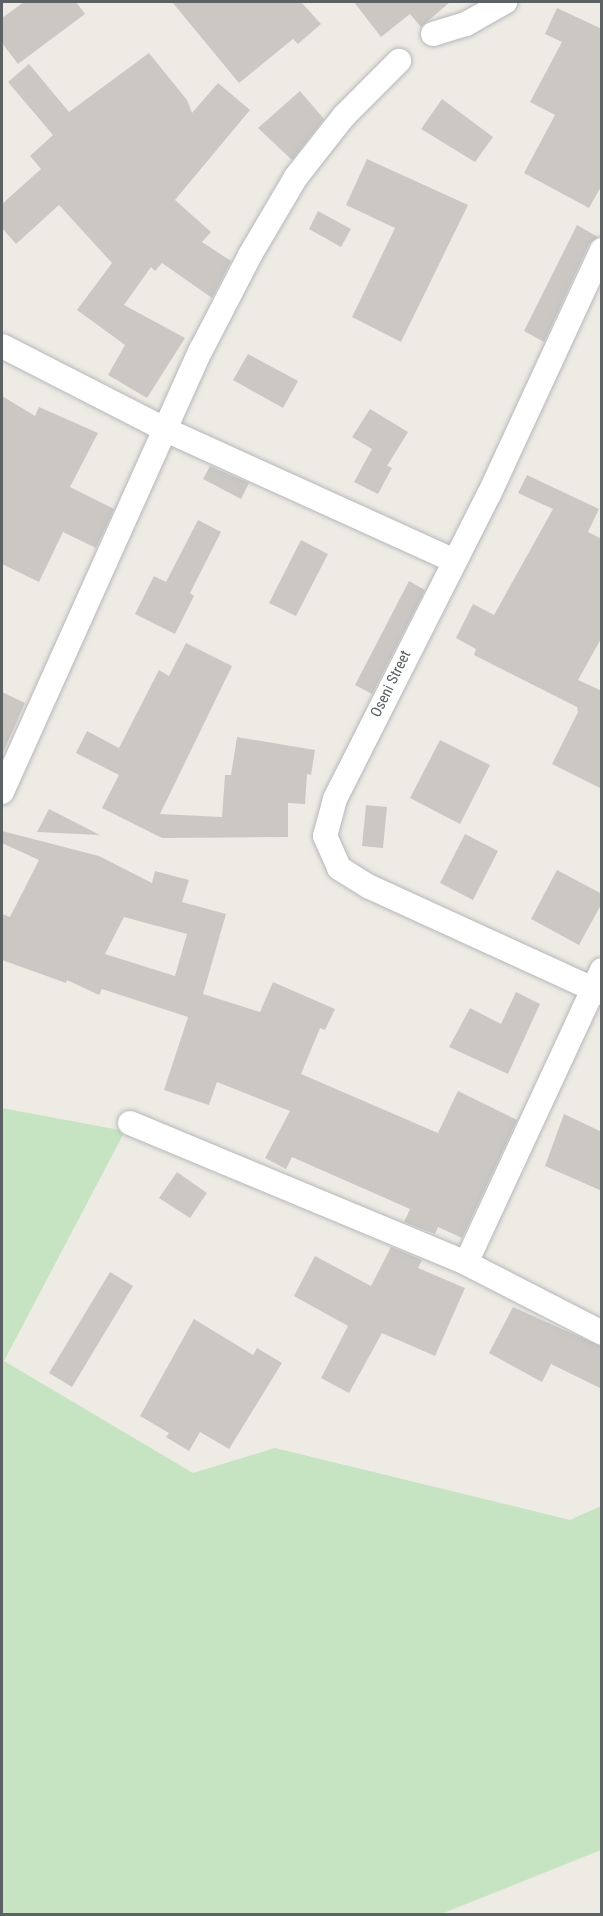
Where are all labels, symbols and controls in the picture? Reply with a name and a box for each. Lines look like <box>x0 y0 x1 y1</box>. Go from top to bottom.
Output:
street label: Oseni Street <box>367 648 415 720</box>

